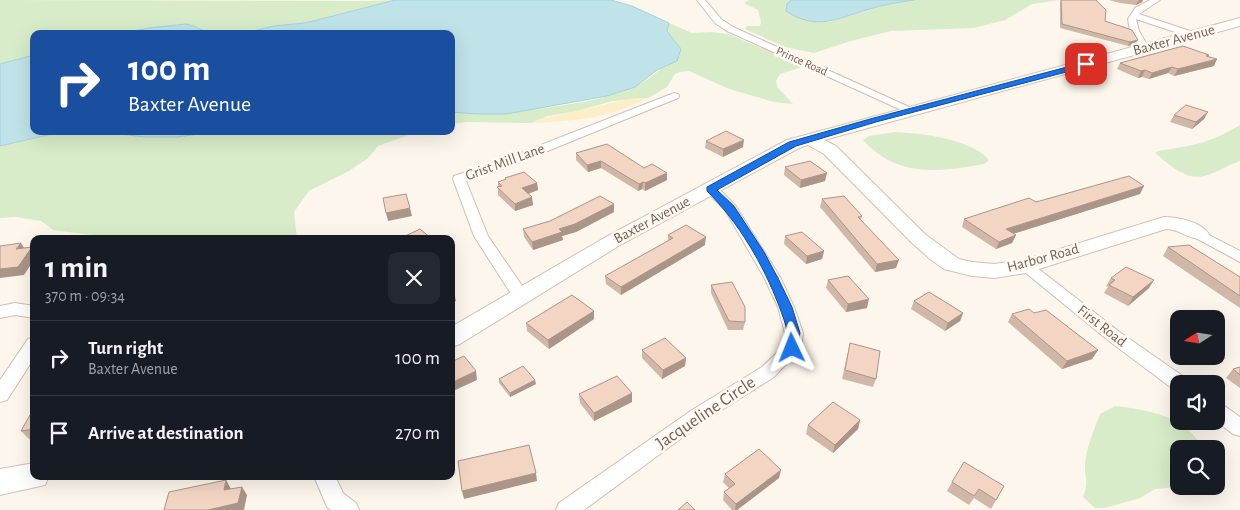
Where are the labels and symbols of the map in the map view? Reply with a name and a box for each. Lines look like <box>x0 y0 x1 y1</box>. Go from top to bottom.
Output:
street label: Baxter Avenue <box>1131 22 1217 58</box>
pin <box>1065 43 1107 85</box>
street label: Prince Road <box>774 44 830 78</box>
street label: Grist Mill Lane <box>463 141 547 183</box>
street label: Baxter Avenue <box>611 194 693 246</box>
street label: Harbor Road <box>1005 241 1081 275</box>
street label: First Road <box>1075 302 1130 350</box>
north arrow <box>1170 310 1225 365</box>
position arrow <box>765 321 817 373</box>
street label: Jacqueline Circle <box>653 373 759 453</box>

